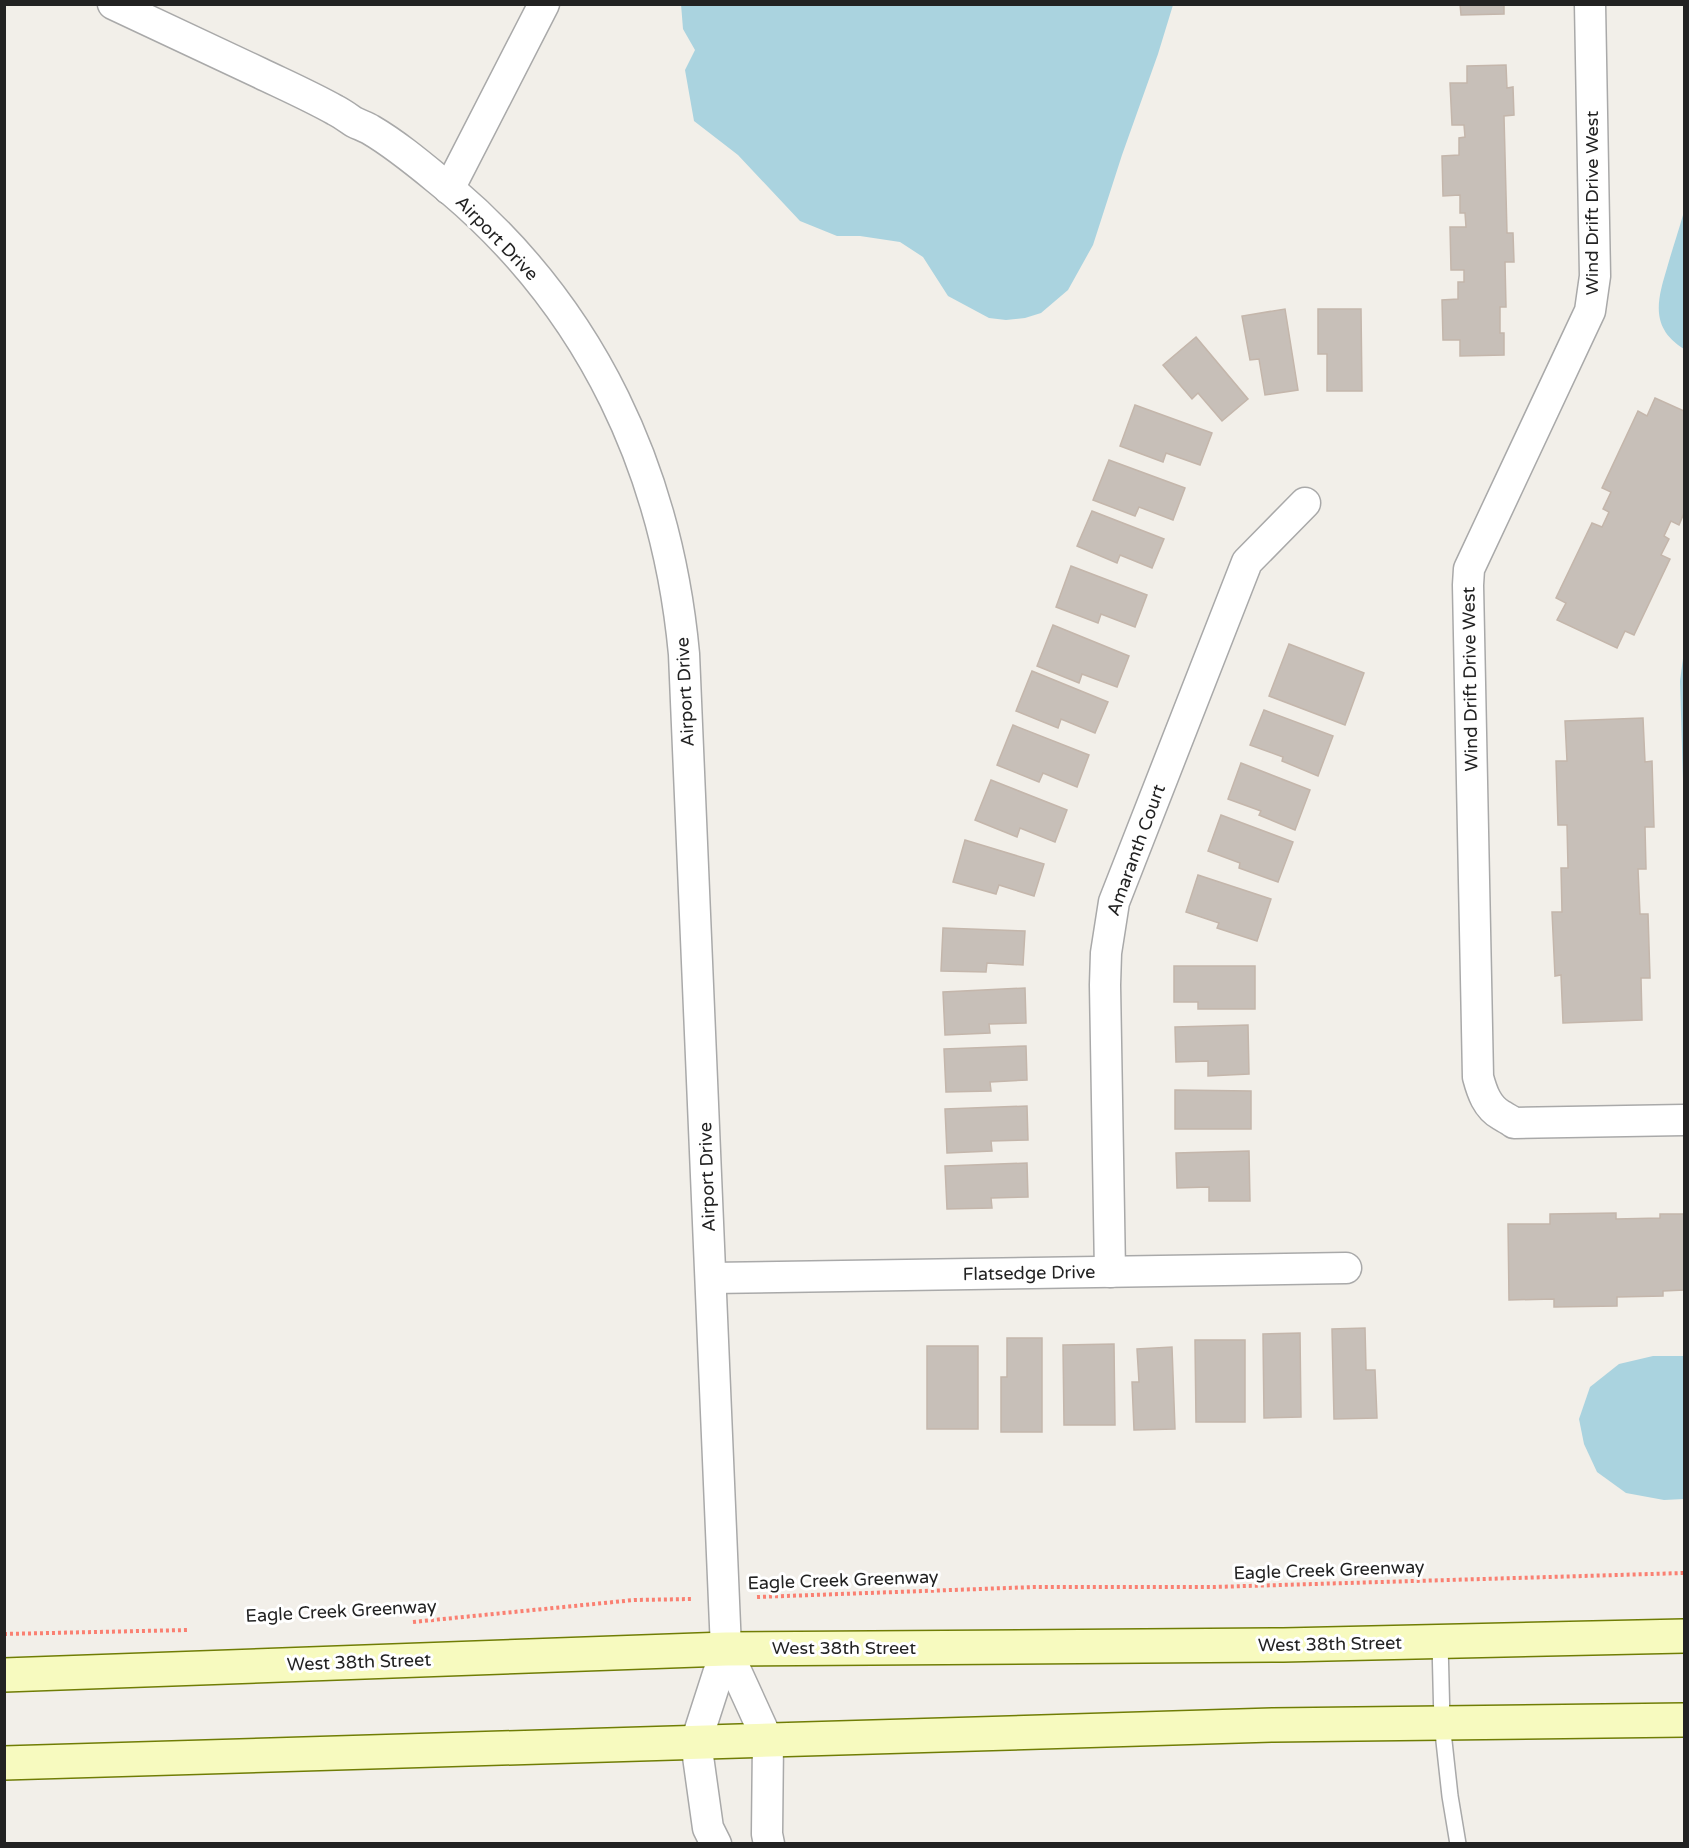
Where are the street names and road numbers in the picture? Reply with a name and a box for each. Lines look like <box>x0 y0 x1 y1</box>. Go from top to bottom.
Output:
street label: Wind Drift Drive West <box>1581 111 1603 295</box>
street label: Airport Drive <box>451 191 543 285</box>
street label: Wind Drift Drive West <box>1457 586 1483 771</box>
street label: Airport Drive <box>671 637 699 747</box>
street label: Amaranth Court <box>1102 781 1170 919</box>
street label: Airport Drive <box>694 1122 720 1232</box>
street label: Flatsedge Drive <box>962 1261 1096 1285</box>
street label: Eagle Creek Greenway <box>1233 1556 1425 1584</box>
street label: Eagle Creek Greenway <box>747 1566 939 1594</box>
street label: Eagle Creek Greenway <box>245 1595 437 1627</box>
street label: West 38th Street <box>1258 1632 1402 1656</box>
street label: West 38th Street <box>772 1637 916 1659</box>
street label: West 38th Street <box>287 1648 432 1676</box>

